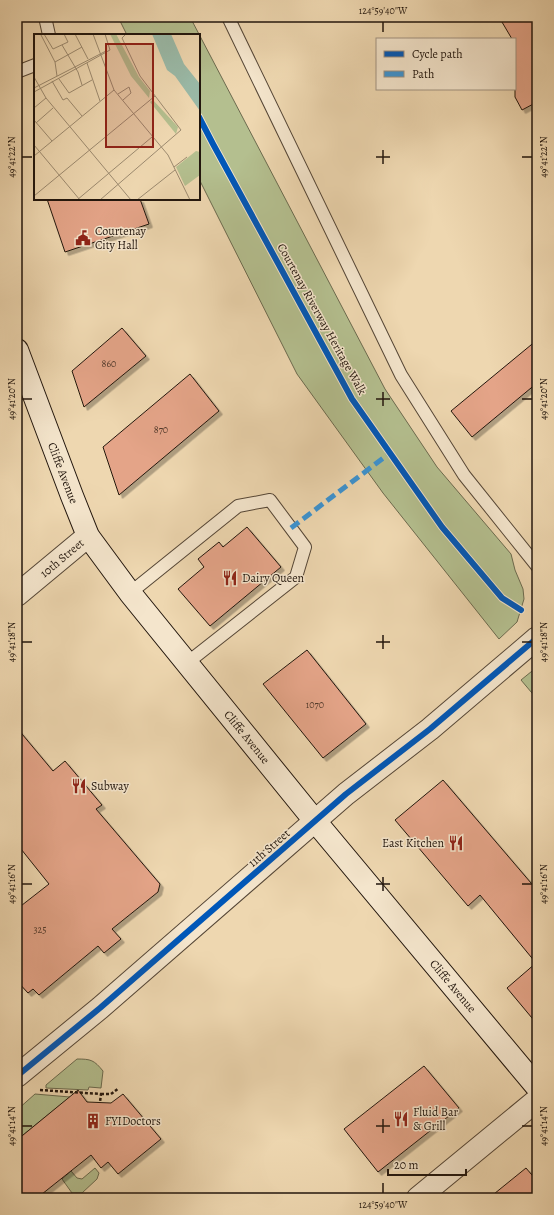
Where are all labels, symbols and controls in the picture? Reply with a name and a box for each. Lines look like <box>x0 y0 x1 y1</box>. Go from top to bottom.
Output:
text: 124°59'40"W <box>359 4 408 17</box>
inset map <box>34 34 200 200</box>
legend <box>376 38 516 90</box>
text: Cycle path <box>412 46 463 62</box>
text: Path <box>412 66 435 82</box>
text: 49°41'22"N <box>5 136 18 178</box>
text: 49°41'22"N <box>537 136 550 178</box>
place label: Courtenay City Hall <box>95 223 147 253</box>
public building icon: Courtenay City Hall <box>74 229 92 247</box>
street label: Courtenay Riverway Heritage Walk <box>274 240 370 398</box>
house number: 860 <box>102 357 116 370</box>
text: 49°41'20"N <box>5 378 18 420</box>
text: 49°41'20"N <box>537 378 550 420</box>
house number: 870 <box>154 423 168 436</box>
street label: Cliffe Avenue <box>44 440 82 506</box>
street label: 10th Street <box>37 535 87 581</box>
restaurant icon: Dairy Queen <box>221 569 239 587</box>
place label: Dairy Queen <box>242 570 305 586</box>
text: 49°41'18"N <box>5 622 18 662</box>
text: 49°41'18"N <box>537 622 550 662</box>
house number: 1070 <box>306 698 324 711</box>
street label: Cliffe Avenue <box>220 707 274 767</box>
restaurant icon: Subway <box>70 777 88 795</box>
place label: Subway <box>91 778 129 794</box>
street label: 11th Street <box>245 825 293 871</box>
restaurant icon: East Kitchen <box>447 834 465 852</box>
place label: East Kitchen <box>382 835 444 851</box>
text: 49°41'16"N <box>5 864 18 904</box>
text: 49°41'16"N <box>537 864 550 904</box>
house number: 325 <box>33 923 47 936</box>
street label: Cliffe Avenue <box>426 956 480 1016</box>
place label: Fluid Bar & Grill <box>413 1104 459 1134</box>
text: 49°41'14"N <box>5 1106 18 1146</box>
text: 49°41'14"N <box>537 1106 550 1146</box>
restaurant icon: Fluid Bar & Grill <box>392 1110 410 1128</box>
building icon: FYIDoctors <box>84 1112 102 1130</box>
place label: FYIDoctors <box>105 1113 161 1129</box>
scale bar <box>388 1151 466 1177</box>
text: 20 m <box>394 1157 418 1173</box>
text: 124°59'40"W <box>359 1198 408 1211</box>

